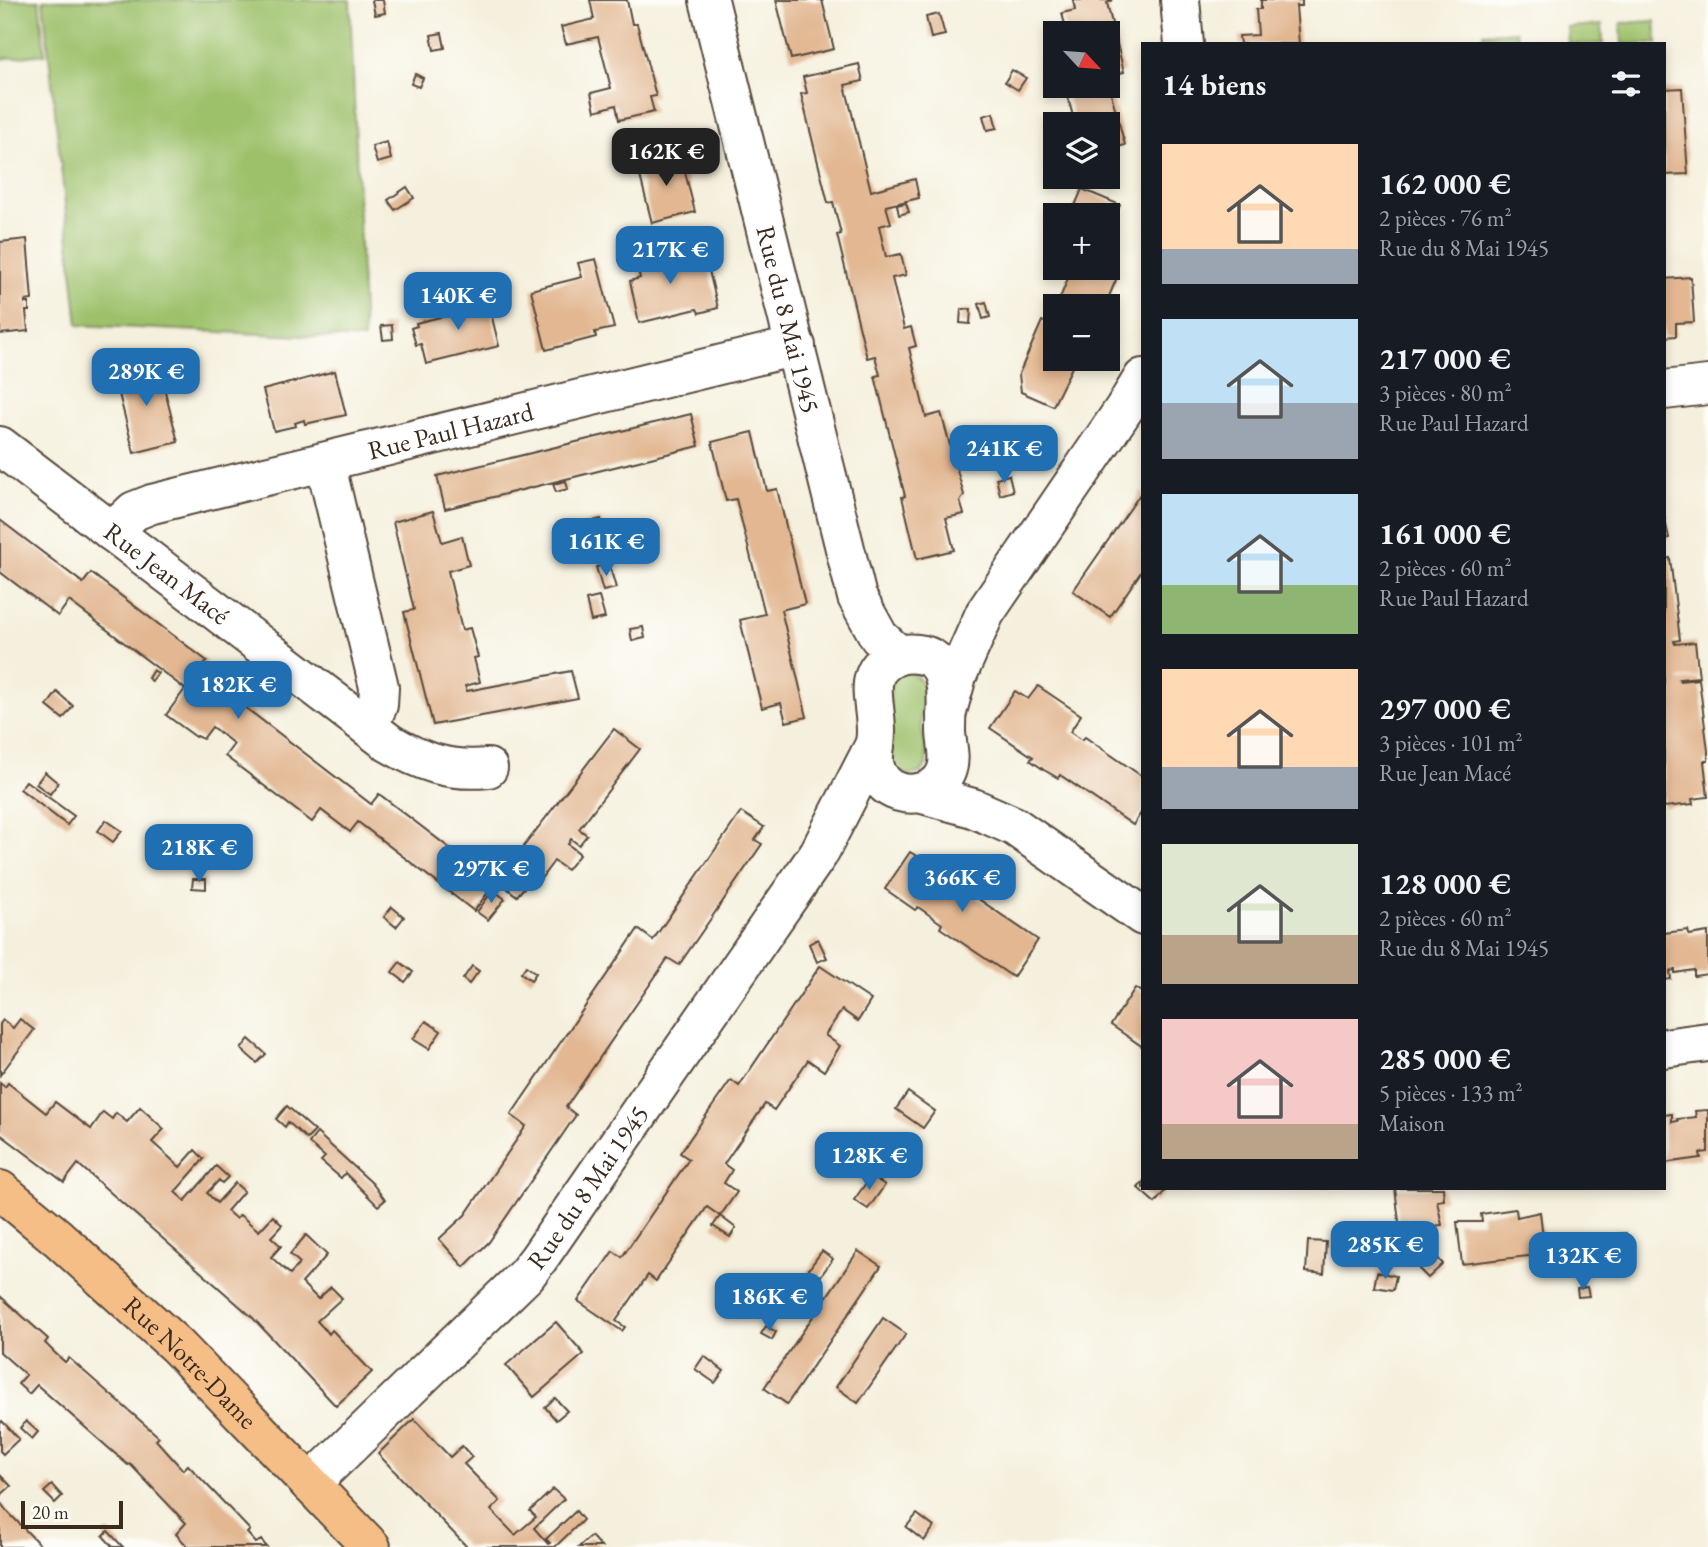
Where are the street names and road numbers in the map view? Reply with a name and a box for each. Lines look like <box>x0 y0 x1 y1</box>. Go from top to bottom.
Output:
street label: Rue du 8 Mai 1945 <box>749 222 828 417</box>
street label: Rue Paul Hazard <box>364 394 537 467</box>
street label: Rue Jean Macé <box>97 515 237 632</box>
street label: Rue du 8 Mai 1945 <box>519 1099 657 1276</box>
street label: Rue Notre-Dame <box>116 1289 265 1436</box>

